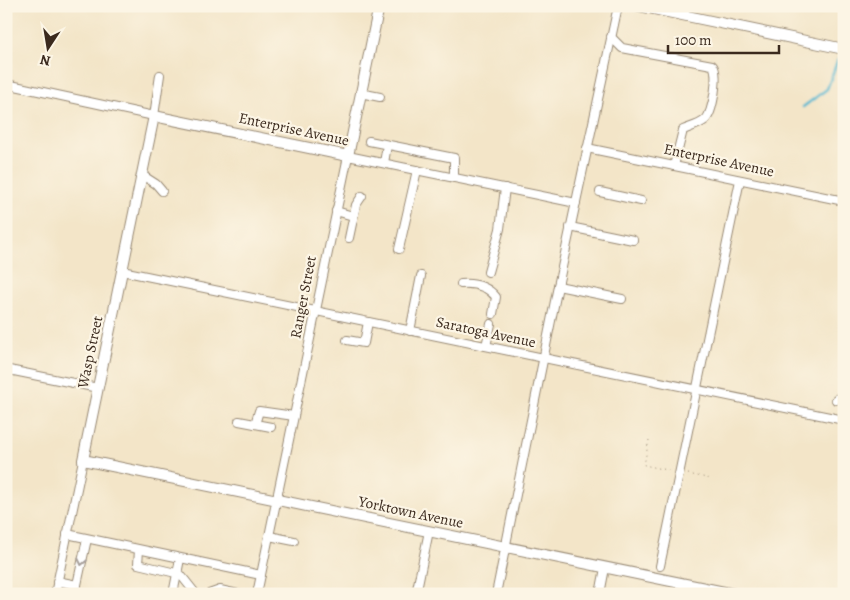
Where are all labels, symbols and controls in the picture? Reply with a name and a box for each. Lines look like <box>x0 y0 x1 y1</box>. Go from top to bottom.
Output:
north arrow <box>22 22 72 72</box>
scale bar <box>668 22 779 54</box>
text: 100 m <box>675 30 712 50</box>
text: N <box>38 50 52 71</box>
street label: Enterprise Avenue <box>237 108 351 151</box>
street label: Enterprise Avenue <box>662 139 776 182</box>
street label: Ranger Street <box>285 254 321 340</box>
street label: Saratoga Avenue <box>434 312 538 352</box>
street label: Wasp Street <box>72 314 107 391</box>
street label: Yorktown Avenue <box>356 491 466 533</box>
one-way arrow <box>77 557 88 566</box>

